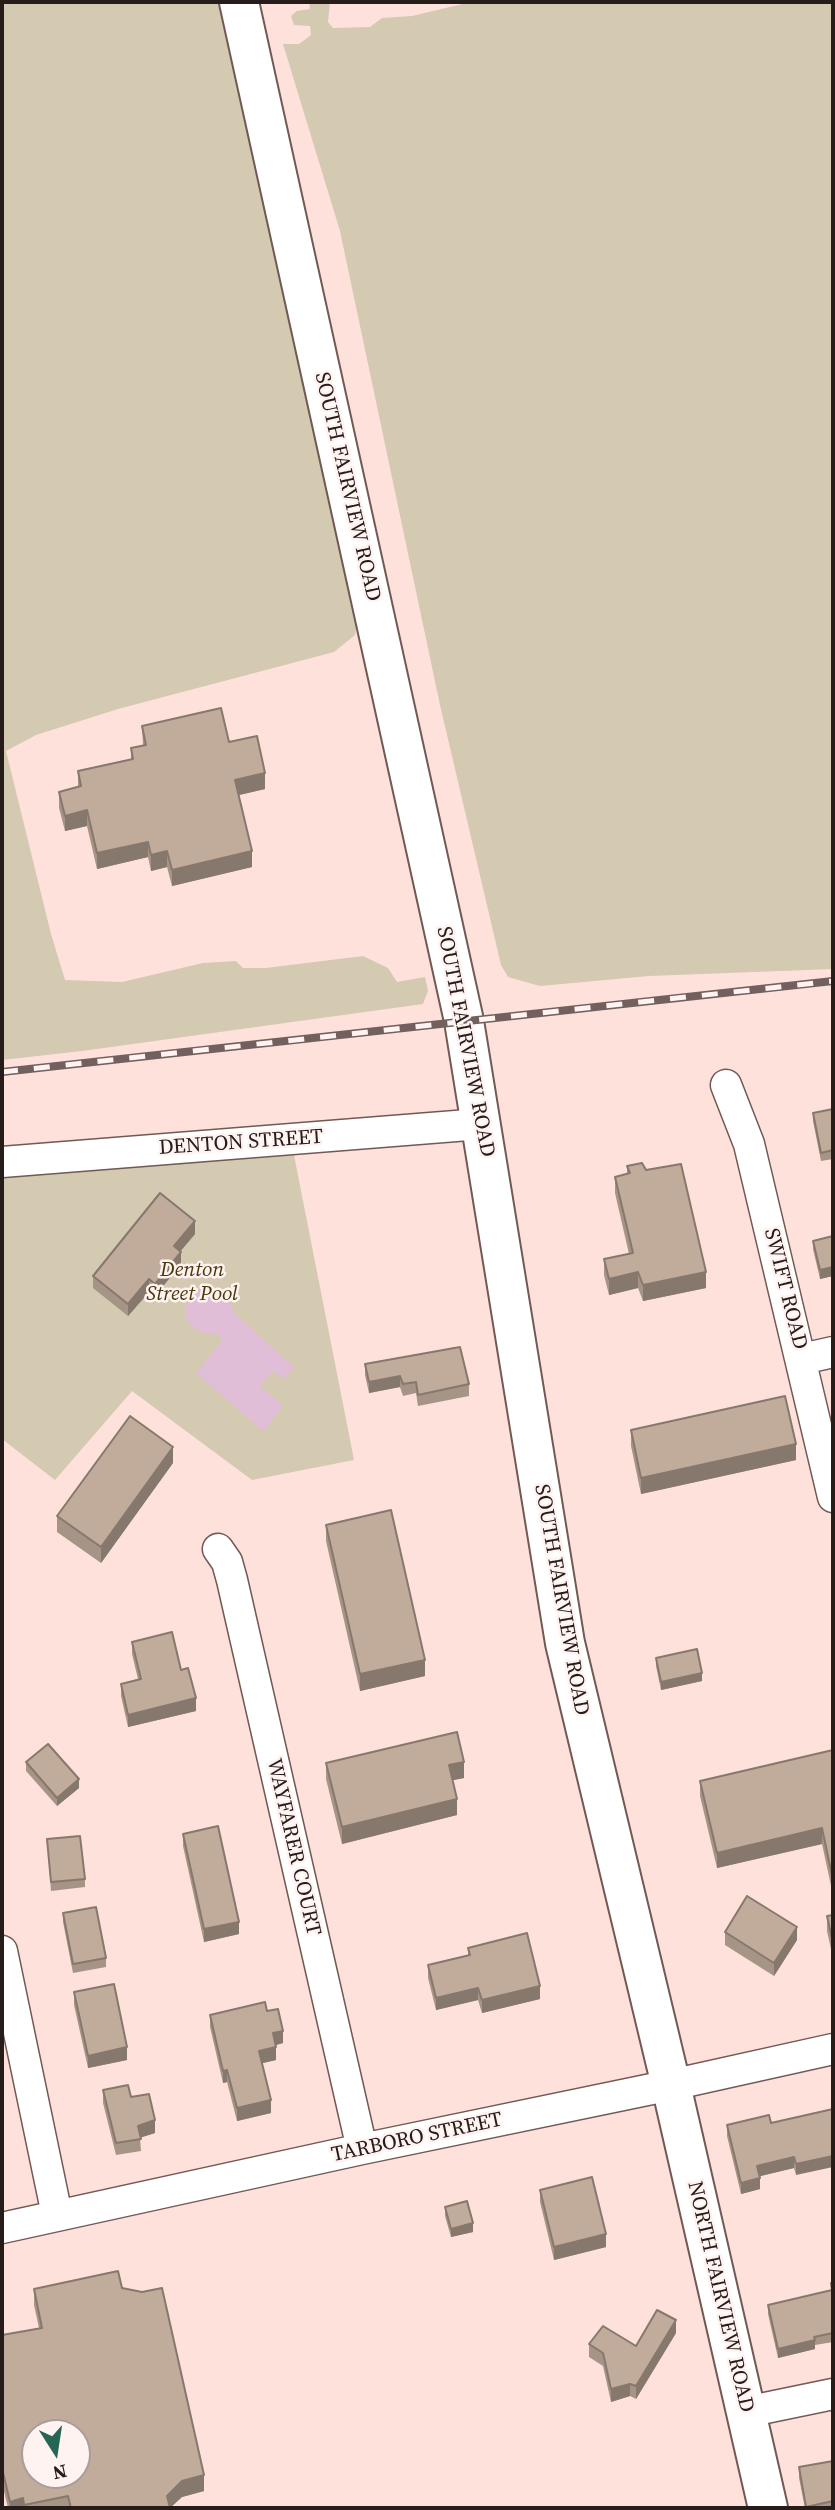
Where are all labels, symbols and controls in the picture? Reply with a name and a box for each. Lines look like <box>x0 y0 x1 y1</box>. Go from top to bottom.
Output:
street label: SOUTH FAIRVIEW ROAD <box>308 370 386 604</box>
street label: SOUTH FAIRVIEW ROAD <box>430 925 500 1159</box>
street label: DENTON STREET <box>158 1125 324 1161</box>
street label: SWIFT ROAD <box>758 1226 812 1352</box>
park label: Denton Street Pool <box>146 1258 238 1308</box>
street label: SOUTH FAIRVIEW ROAD <box>528 1482 594 1718</box>
street label: WAYFARER COURT <box>260 1756 326 1938</box>
street label: TARBORO STREET <box>329 2108 505 2168</box>
street label: NORTH FAIRVIEW ROAD <box>681 2179 759 2415</box>
north arrow <box>21 2419 91 2489</box>
text: N <box>50 2458 69 2487</box>

